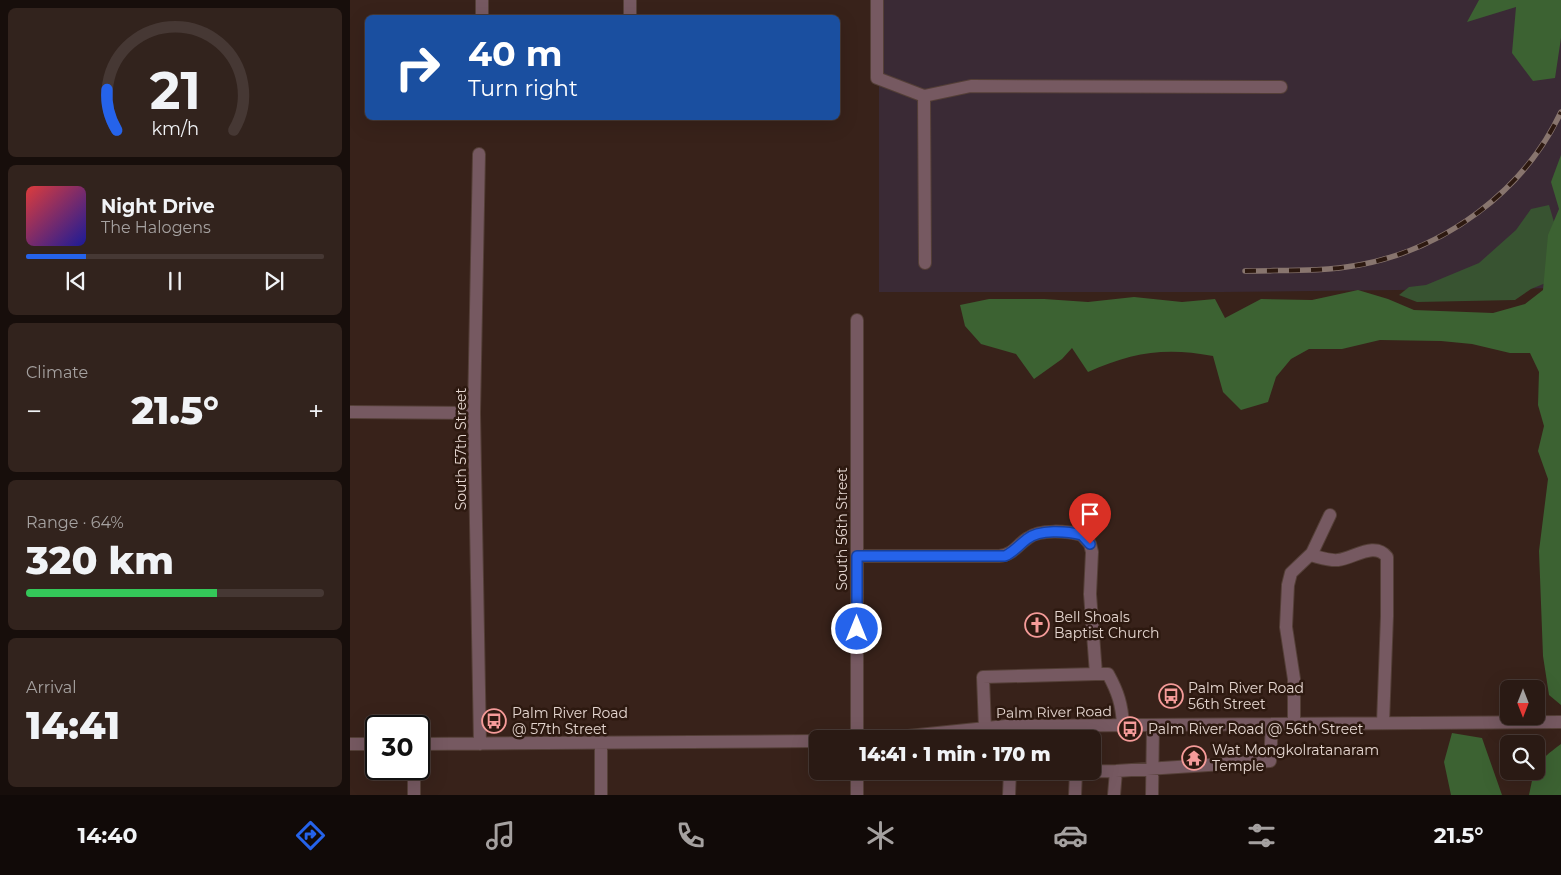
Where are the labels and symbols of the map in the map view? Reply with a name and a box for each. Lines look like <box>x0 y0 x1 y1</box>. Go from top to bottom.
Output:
street label: South 57th Street <box>452 387 470 510</box>
street label: South 56th Street <box>833 467 851 591</box>
pin <box>1069 493 1111 544</box>
position arrow <box>830 602 882 654</box>
place label: Bell Shoals Baptist Church <box>1054 608 1159 642</box>
church icon: Bell Shoals Baptist Church <box>1024 612 1050 638</box>
place label: Palm River Road 56th Street <box>1188 679 1304 713</box>
north arrow <box>1500 680 1545 725</box>
bus stop icon: Palm River Road 56th Street <box>1158 683 1184 709</box>
street label: Palm River Road <box>996 702 1112 722</box>
place label: Palm River Road @ 57th Street <box>512 704 628 738</box>
bus stop icon: Palm River Road @ 57th Street <box>481 708 507 734</box>
speed limit sign: 30 <box>365 715 430 780</box>
bus stop icon: Palm River Road @ 56th Street <box>1117 716 1143 742</box>
place label: Palm River Road @ 56th Street <box>1148 720 1364 738</box>
place label: Wat Mongkolratanaram Temple <box>1212 741 1379 775</box>
temple icon: Wat Mongkolratanaram Temple <box>1181 745 1207 771</box>

